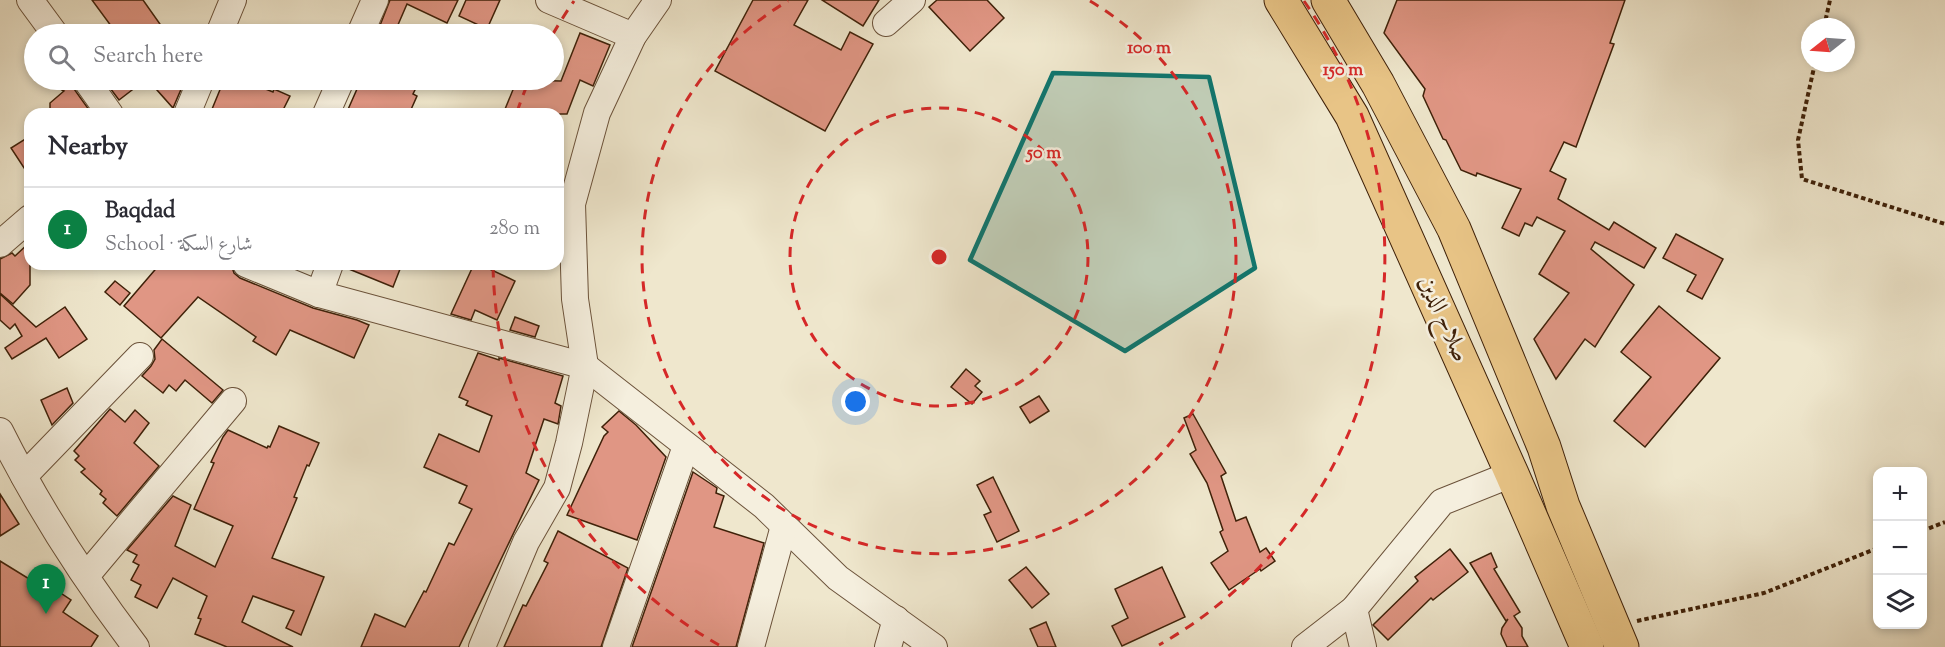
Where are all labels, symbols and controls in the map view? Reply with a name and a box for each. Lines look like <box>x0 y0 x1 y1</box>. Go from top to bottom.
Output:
north arrow <box>1801 18 1855 72</box>
search box <box>24 24 564 90</box>
text: 100 m <box>1127 36 1171 62</box>
icon: search <box>45 41 78 74</box>
text: Search here <box>93 41 203 73</box>
text: 150 m <box>1323 58 1363 84</box>
text: Nearby <box>48 129 128 166</box>
text: 50 m <box>1025 141 1061 167</box>
text: Baqdad <box>105 196 175 228</box>
text: 1 <box>64 215 71 244</box>
text: 280 m <box>489 215 540 244</box>
text: School · شارع السكة <box>105 231 253 260</box>
centre of rings <box>929 247 949 267</box>
street label: صلاح الدين <box>1407 270 1477 369</box>
your location <box>841 387 870 416</box>
map controls <box>1873 467 1927 629</box>
button: + <box>1873 467 1927 521</box>
button: − <box>1873 521 1927 575</box>
pin: 1 <box>26 564 66 614</box>
button: layers <box>1873 575 1927 629</box>

